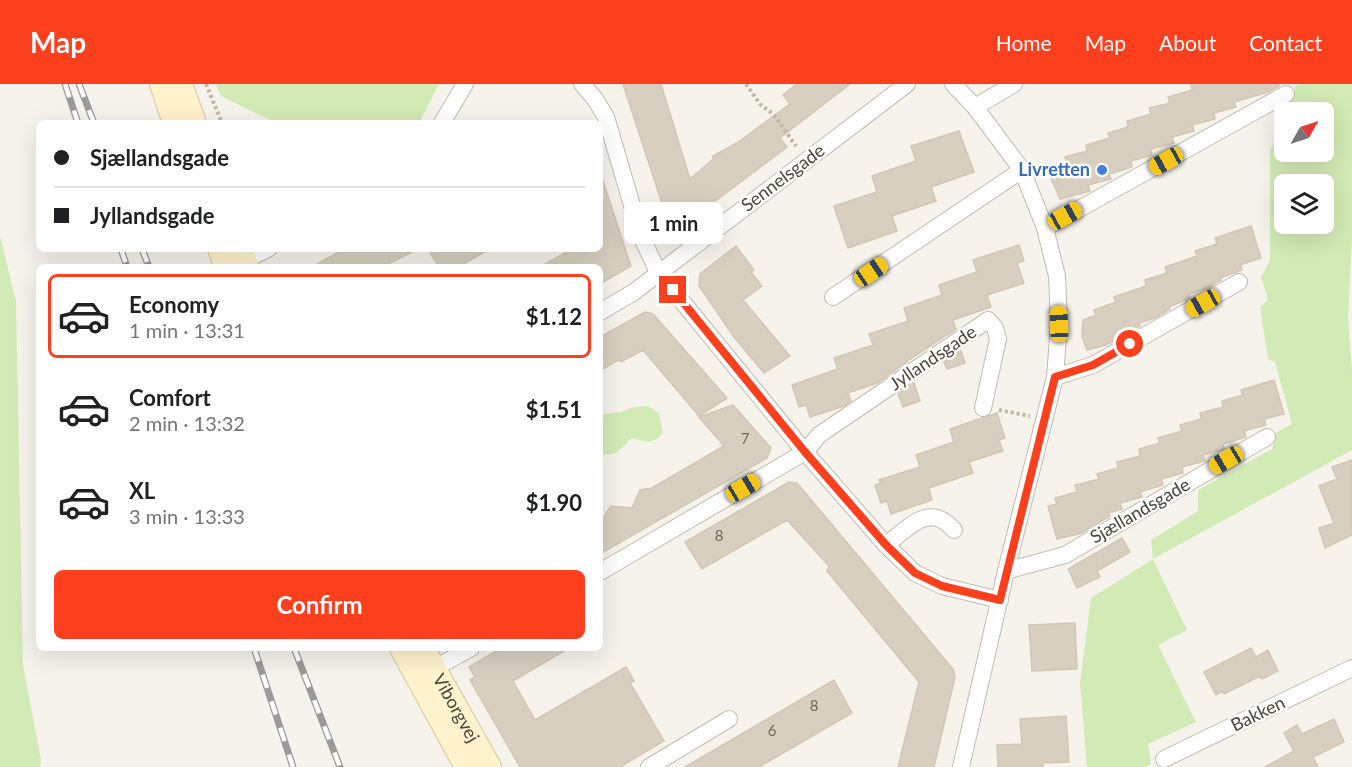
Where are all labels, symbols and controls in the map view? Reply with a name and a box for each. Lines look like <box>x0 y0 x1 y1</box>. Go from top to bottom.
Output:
text: Map <box>30 25 86 59</box>
text: Home <box>996 30 1052 55</box>
text: Map <box>1085 30 1126 55</box>
text: About <box>1159 30 1216 55</box>
text: Contact <box>1249 30 1322 55</box>
north arrow <box>1274 102 1334 162</box>
map controls <box>1274 102 1334 234</box>
street label: Sennelsgade <box>736 139 828 216</box>
text: Sjællandsgade <box>90 144 229 171</box>
car <box>1146 144 1186 178</box>
place label: Livretten <box>1018 158 1090 180</box>
marker: Livretten <box>1095 163 1109 177</box>
button: layers <box>1274 174 1334 234</box>
car <box>1045 199 1085 233</box>
text: Jyllandsgade <box>90 202 214 229</box>
callout: 1 min <box>624 203 722 245</box>
text: 1 min <box>649 211 698 235</box>
car <box>851 254 891 290</box>
route end <box>659 276 686 303</box>
car <box>1183 286 1223 320</box>
icon: car <box>57 289 111 343</box>
text: Economy <box>129 291 219 318</box>
text: $1.12 <box>526 303 582 330</box>
car <box>1049 306 1069 342</box>
text: 1 min · 13:31 <box>129 318 245 342</box>
street label: Jyllandsgade <box>885 320 980 394</box>
route start <box>1116 330 1143 357</box>
icon: car <box>57 382 111 436</box>
text: Comfort <box>129 384 211 411</box>
text: $1.51 <box>526 396 582 423</box>
text: 2 min · 13:32 <box>129 411 245 435</box>
house number: 7 <box>741 429 750 447</box>
car <box>1206 443 1246 477</box>
car <box>723 471 763 505</box>
street label: Sjællandsgade <box>1086 473 1193 548</box>
icon: car <box>57 475 111 529</box>
text: XL <box>129 477 155 504</box>
text: $1.90 <box>526 489 582 516</box>
text: 3 min · 13:33 <box>129 504 245 528</box>
house number: 8 <box>715 526 723 544</box>
button: Confirm <box>54 570 585 639</box>
street label: Viborgvej <box>429 669 485 746</box>
street label: Bakken <box>1227 691 1288 736</box>
house number: 8 <box>810 696 818 714</box>
house number: 6 <box>768 721 777 739</box>

